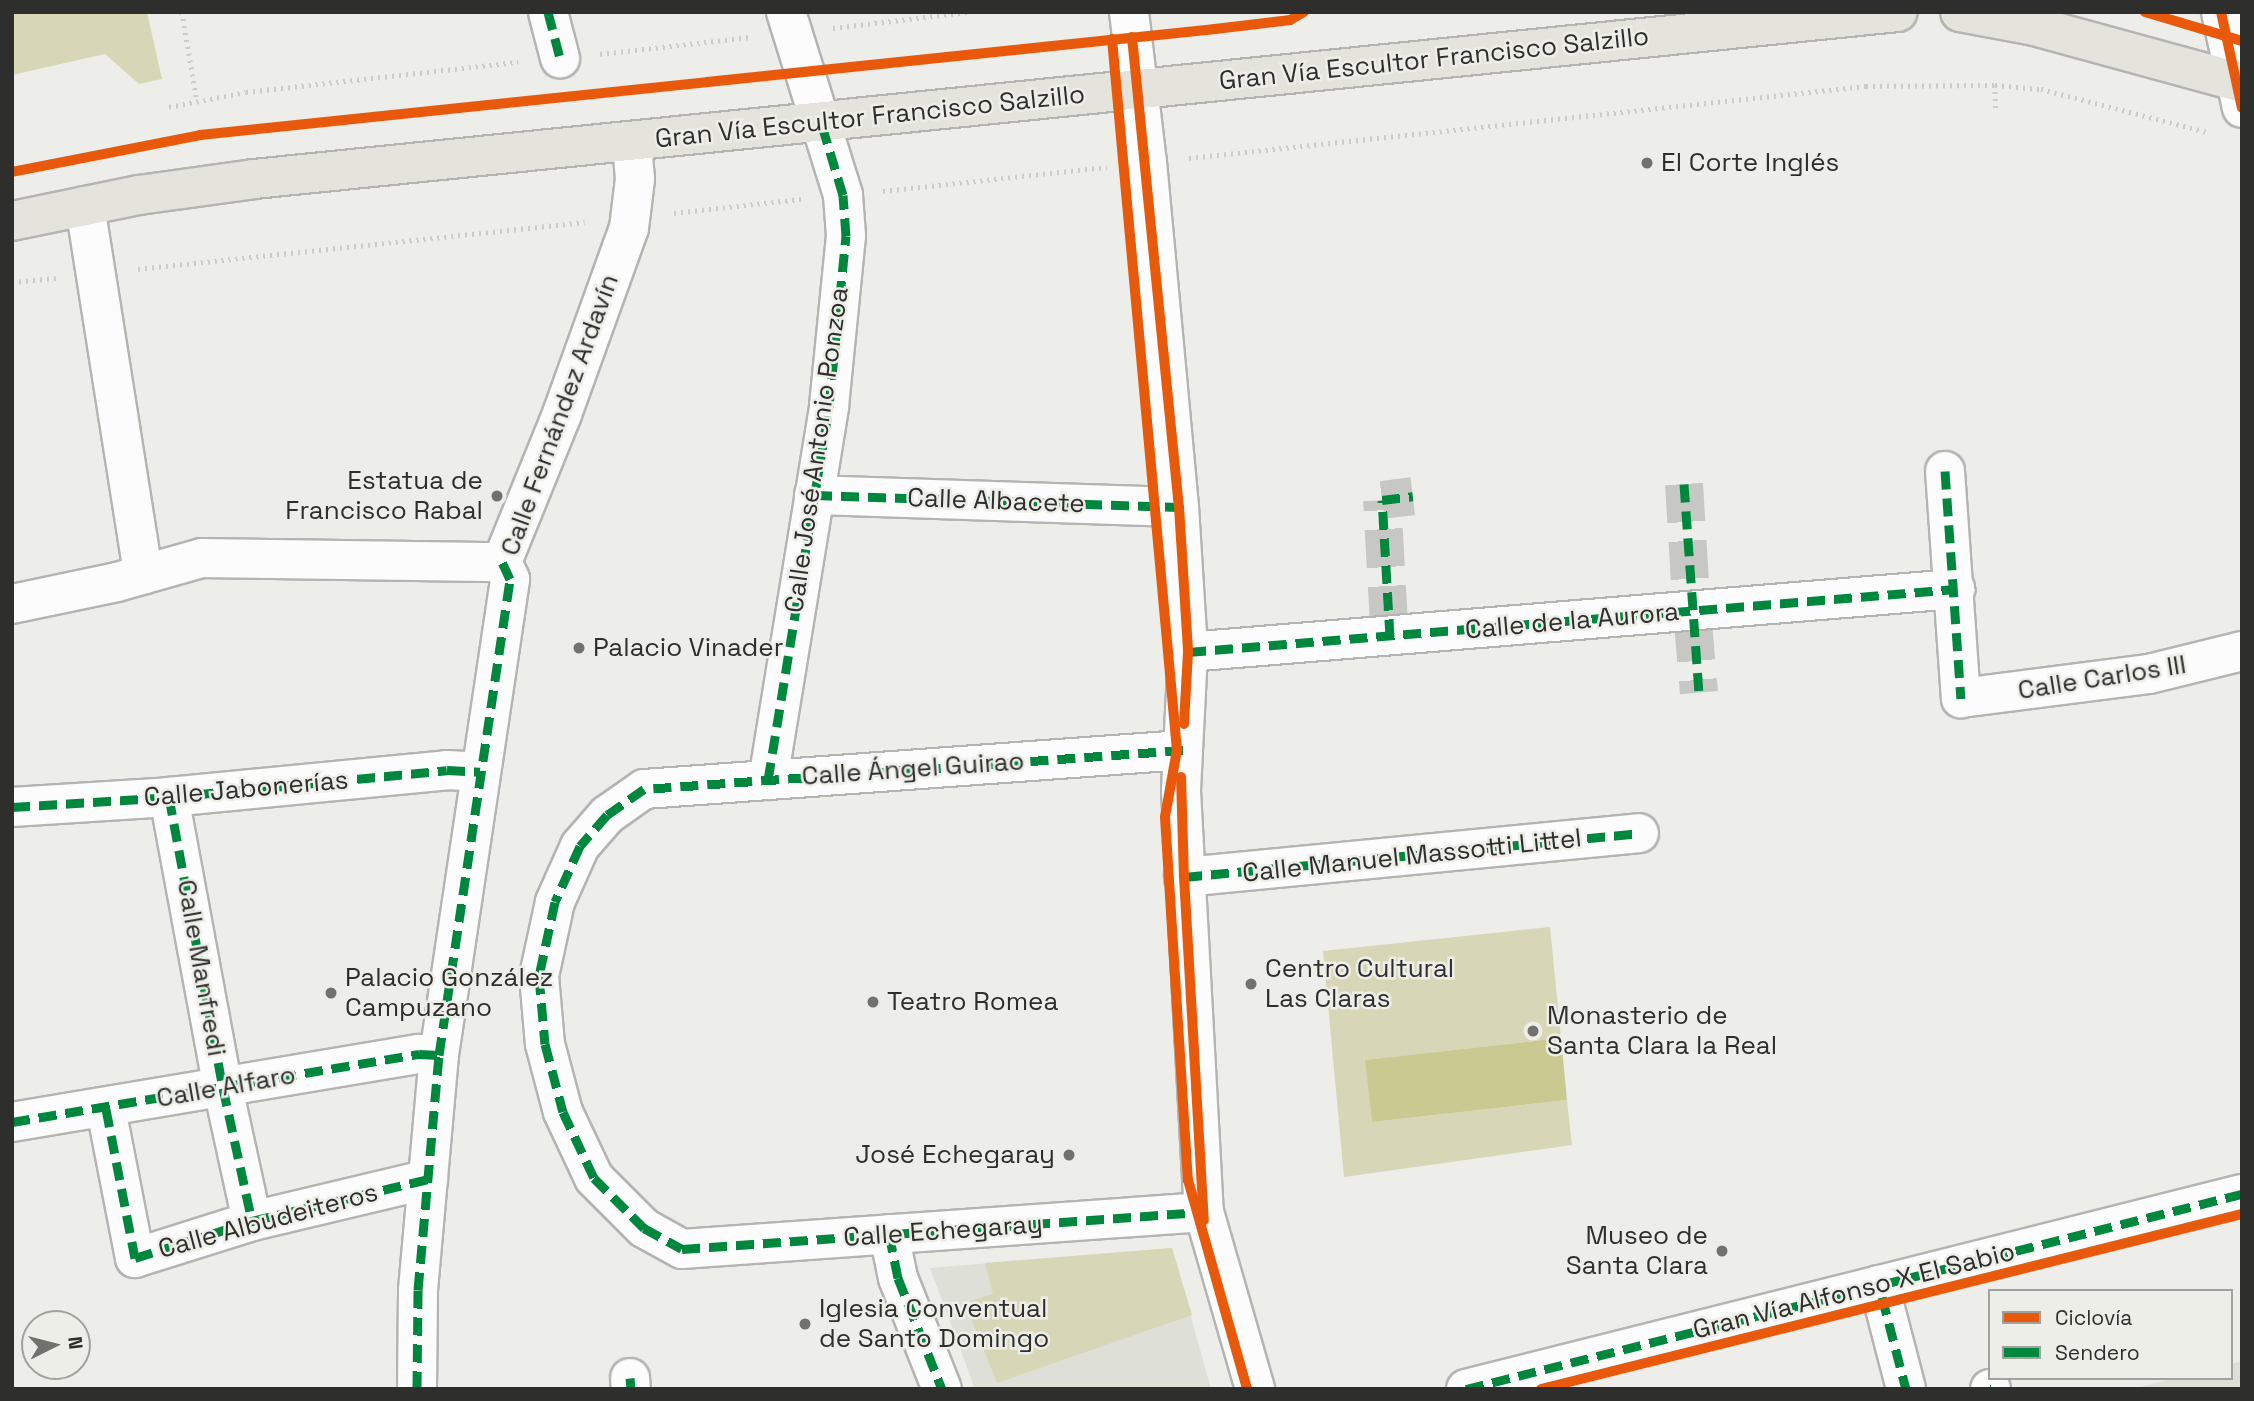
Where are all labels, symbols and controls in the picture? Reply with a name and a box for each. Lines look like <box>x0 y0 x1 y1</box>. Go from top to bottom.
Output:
street label: Gran Vía Escultor Francisco Salzillo <box>1217 21 1651 97</box>
street label: Gran Vía Escultor Francisco Salzillo <box>653 79 1087 155</box>
place label: El Corte Inglés <box>1661 147 1839 179</box>
marker: El Corte Inglés <box>1639 155 1655 171</box>
street label: Calle Fernández Ardavín <box>495 270 625 560</box>
street label: Calle José Antonio Ponzoa <box>779 285 855 615</box>
place label: Estatua de Francisco Rabal <box>285 465 483 526</box>
street label: Calle Albacete <box>907 482 1085 520</box>
marker: Estatua de Francisco Rabal <box>489 488 505 504</box>
street label: Calle de la Aurora <box>1463 596 1681 646</box>
place label: Palacio Vinader <box>593 632 784 664</box>
marker: Palacio Vinader <box>571 640 587 656</box>
street label: Calle Carlos III <box>2016 649 2188 707</box>
street label: Calle Ángel Guirao <box>800 746 1026 792</box>
street label: Calle Jabonerías <box>143 765 349 813</box>
street label: Calle Manuel Massotti Littel <box>1241 823 1583 889</box>
street label: Calle Manfredi <box>170 877 232 1059</box>
place label: Centro Cultural Las Claras <box>1265 953 1454 1014</box>
place label: Palacio González Campuzano <box>345 962 553 1024</box>
marker: Centro Cultural Las Claras <box>1243 976 1259 992</box>
marker: Palacio González Campuzano <box>323 985 339 1001</box>
place label: Teatro Romea <box>887 986 1058 1018</box>
marker: Teatro Romea <box>865 994 881 1010</box>
place label: Monasterio de Santa Clara la Real <box>1547 1000 1777 1062</box>
marker: Monasterio de Santa Clara la Real <box>1525 1023 1541 1039</box>
street label: Calle Alfaro <box>154 1059 298 1115</box>
place label: José Echegaray <box>855 1139 1055 1171</box>
marker: José Echegaray <box>1061 1147 1077 1163</box>
street label: Calle Albudeiteros <box>155 1177 381 1265</box>
street label: Calle Echegaray <box>842 1208 1044 1254</box>
place label: Museo de Santa Clara <box>1566 1220 1708 1282</box>
street label: Gran Vía Alfonso X El Sabio <box>1689 1236 2019 1346</box>
marker: Museo de Santa Clara <box>1714 1243 1730 1259</box>
legend <box>1988 1289 2233 1380</box>
place label: Iglesia Conventual de Santo Domingo <box>819 1293 1049 1354</box>
text: Ciclovía <box>2055 1304 2132 1331</box>
north arrow <box>21 1310 91 1380</box>
marker: Iglesia Conventual de Santo Domingo <box>797 1316 813 1332</box>
text: N <box>62 1335 88 1351</box>
text: Sendero <box>2055 1339 2140 1366</box>

